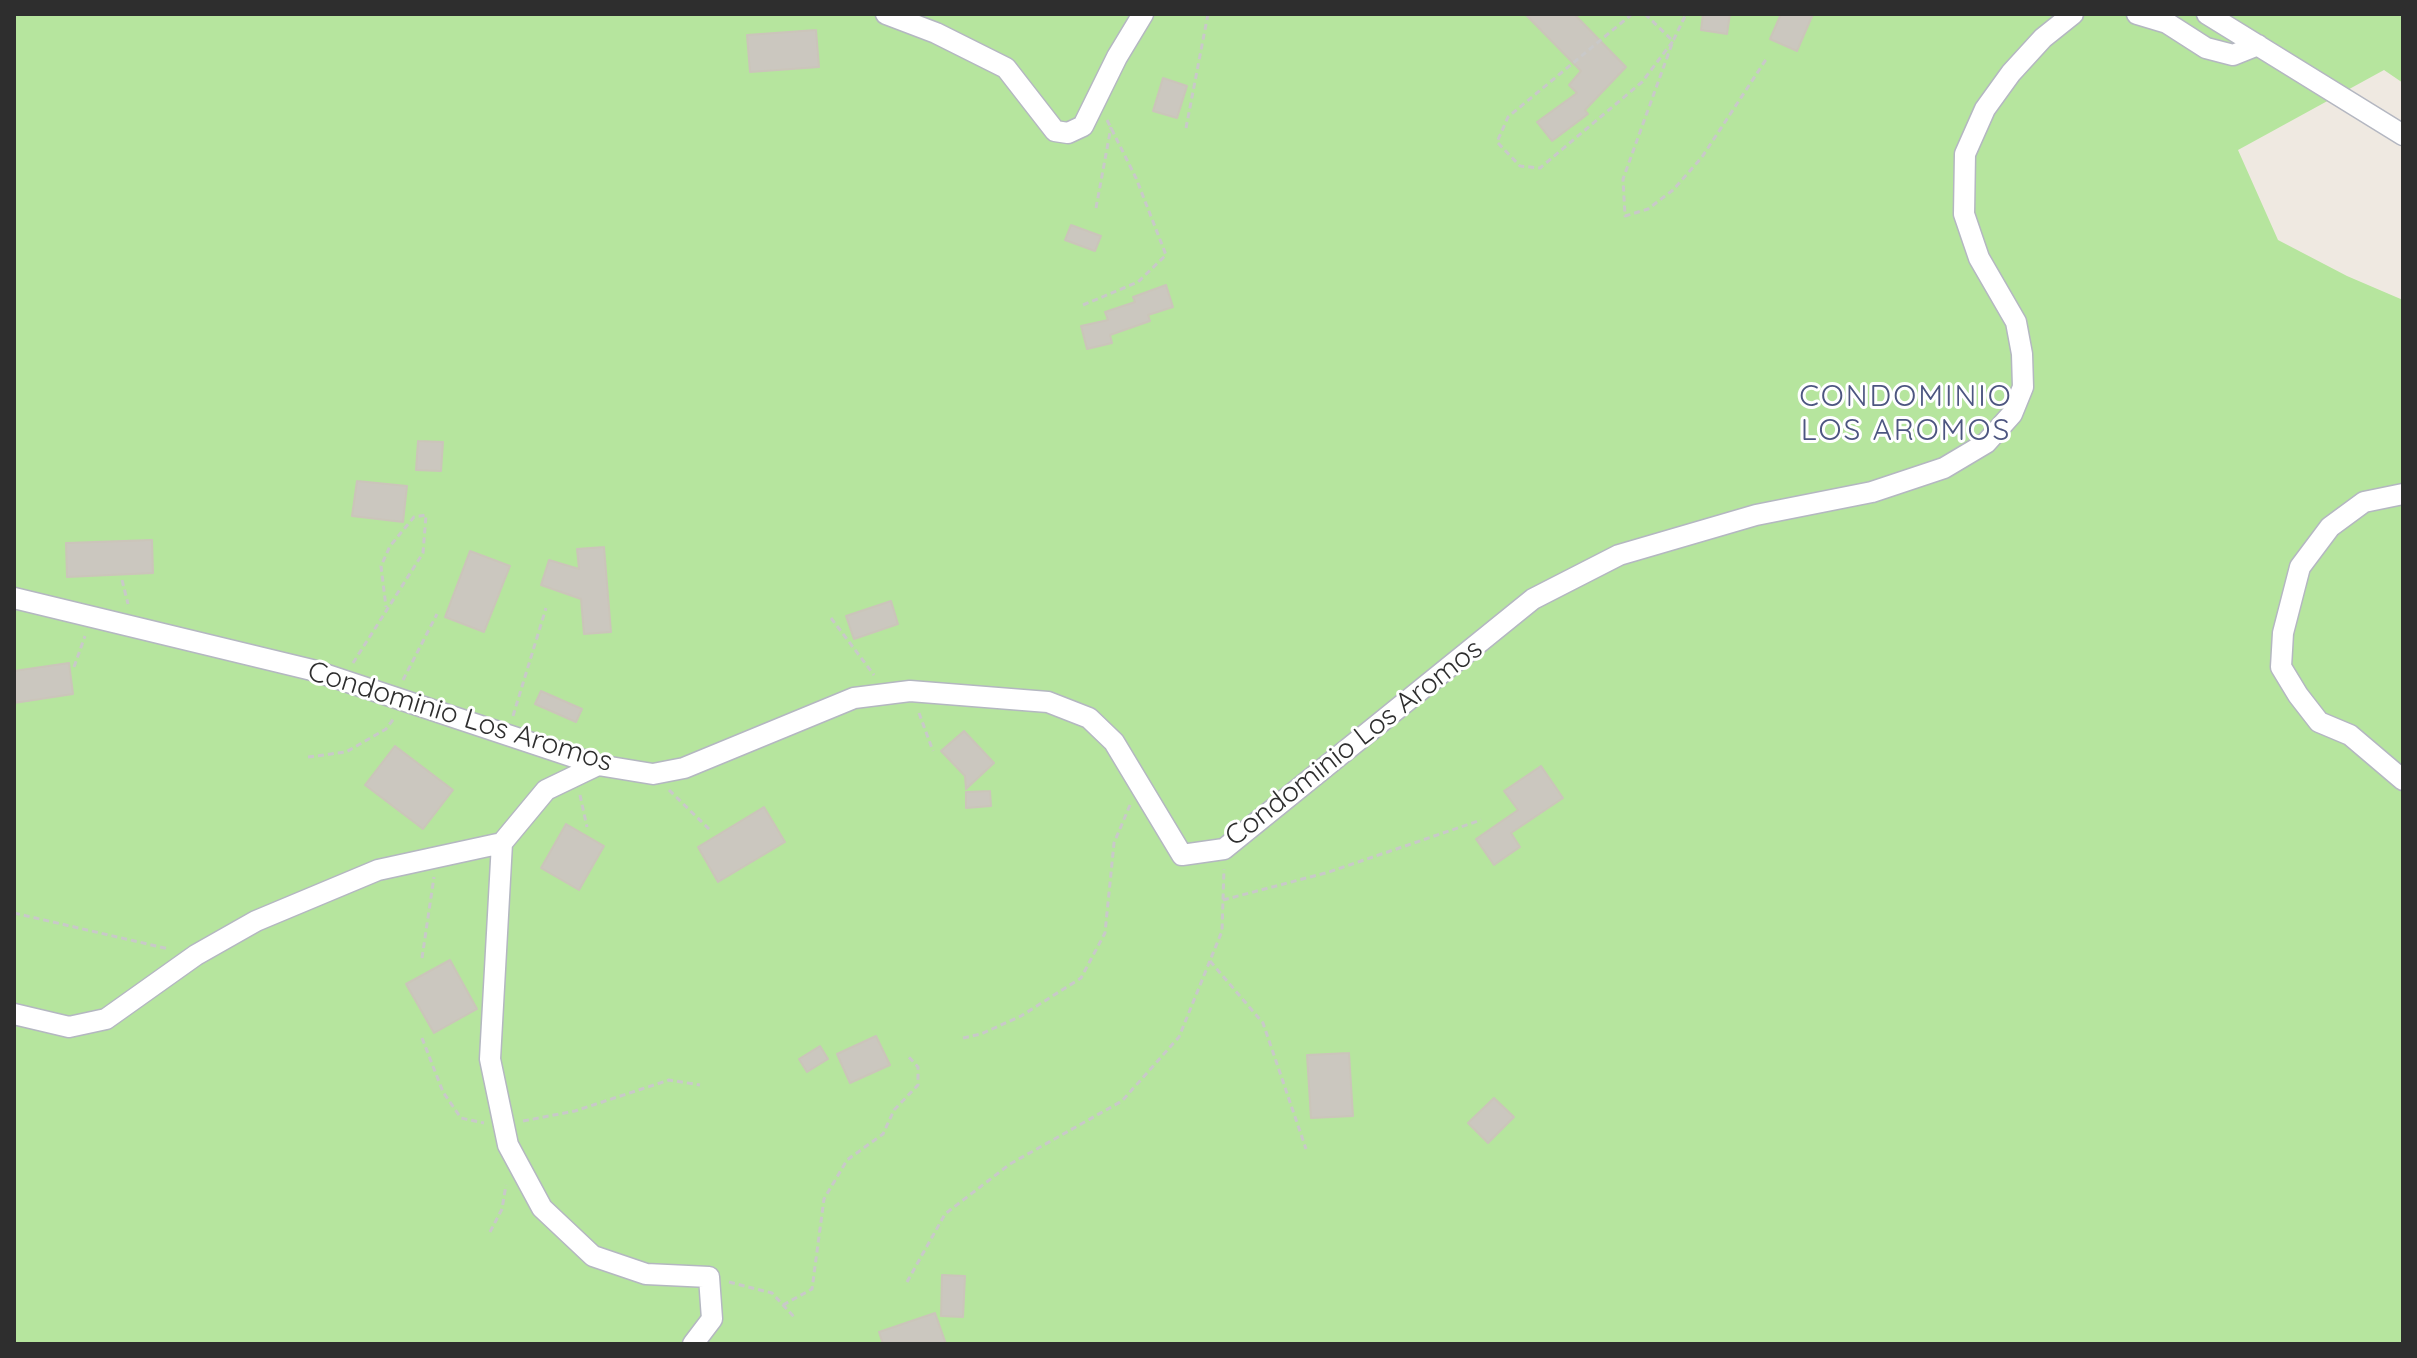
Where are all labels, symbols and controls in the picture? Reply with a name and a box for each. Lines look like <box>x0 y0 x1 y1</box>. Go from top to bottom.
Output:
district label: CONDOMINIO LOS AROMOS <box>1799 379 2013 450</box>
street label: Condominio Los Aromos <box>1219 632 1489 854</box>
street label: Condominio Los Aromos <box>304 655 616 779</box>

